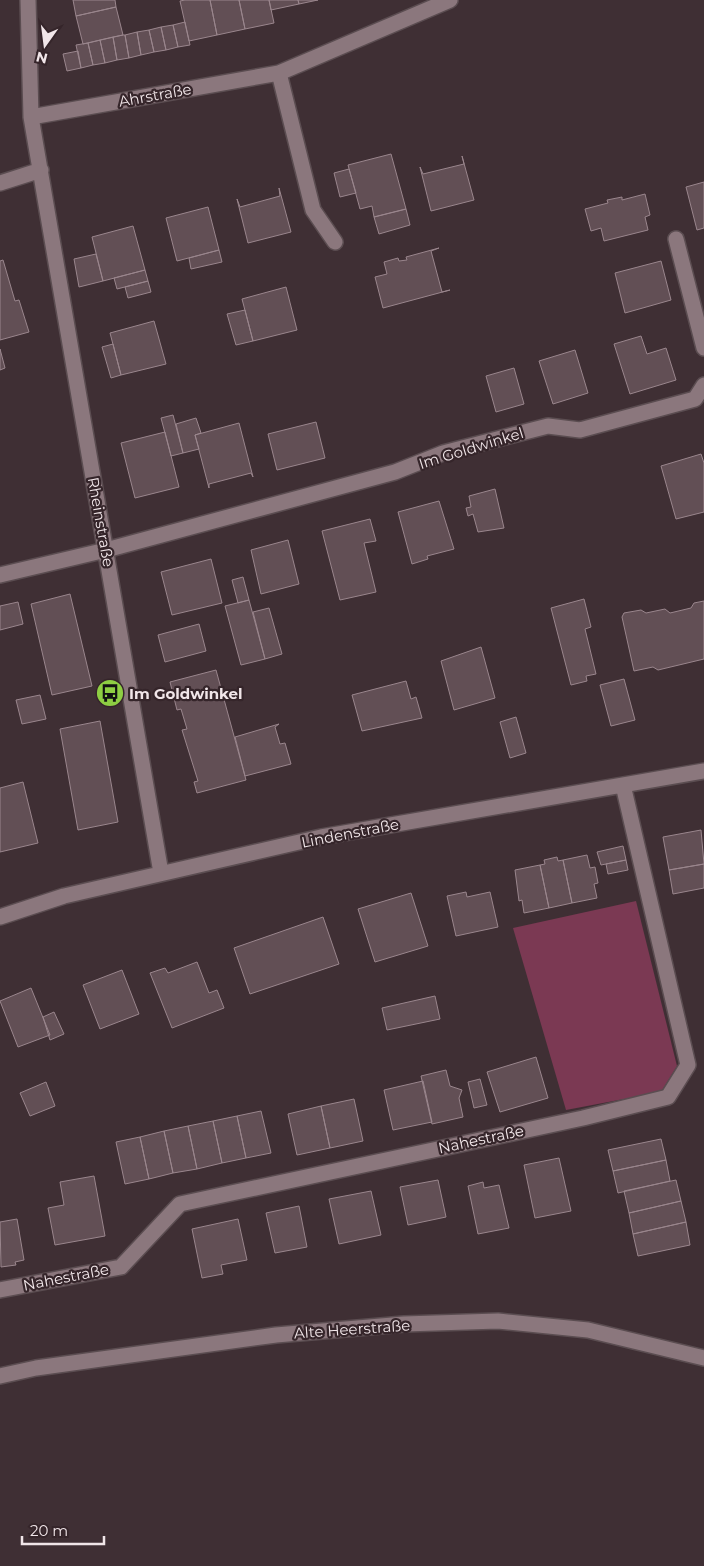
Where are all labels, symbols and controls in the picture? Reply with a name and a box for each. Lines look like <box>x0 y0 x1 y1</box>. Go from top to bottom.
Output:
north arrow <box>20 20 70 70</box>
text: N <box>34 48 50 68</box>
street label: Ahrstraße <box>117 79 193 111</box>
street label: Im Goldwinkel <box>416 423 526 473</box>
street label: Rheinstraße <box>84 476 118 568</box>
bus stop icon: Im Goldwinkel <box>95 678 125 708</box>
place label: Im Goldwinkel <box>129 684 243 703</box>
street label: Lindenstraße <box>300 814 400 852</box>
street label: Nahestraße <box>436 1121 526 1157</box>
street label: Nahestraße <box>21 1259 111 1295</box>
street label: Alte Heerstraße <box>293 1315 411 1343</box>
scale bar <box>22 1514 105 1546</box>
text: 20 m <box>30 1521 68 1540</box>

